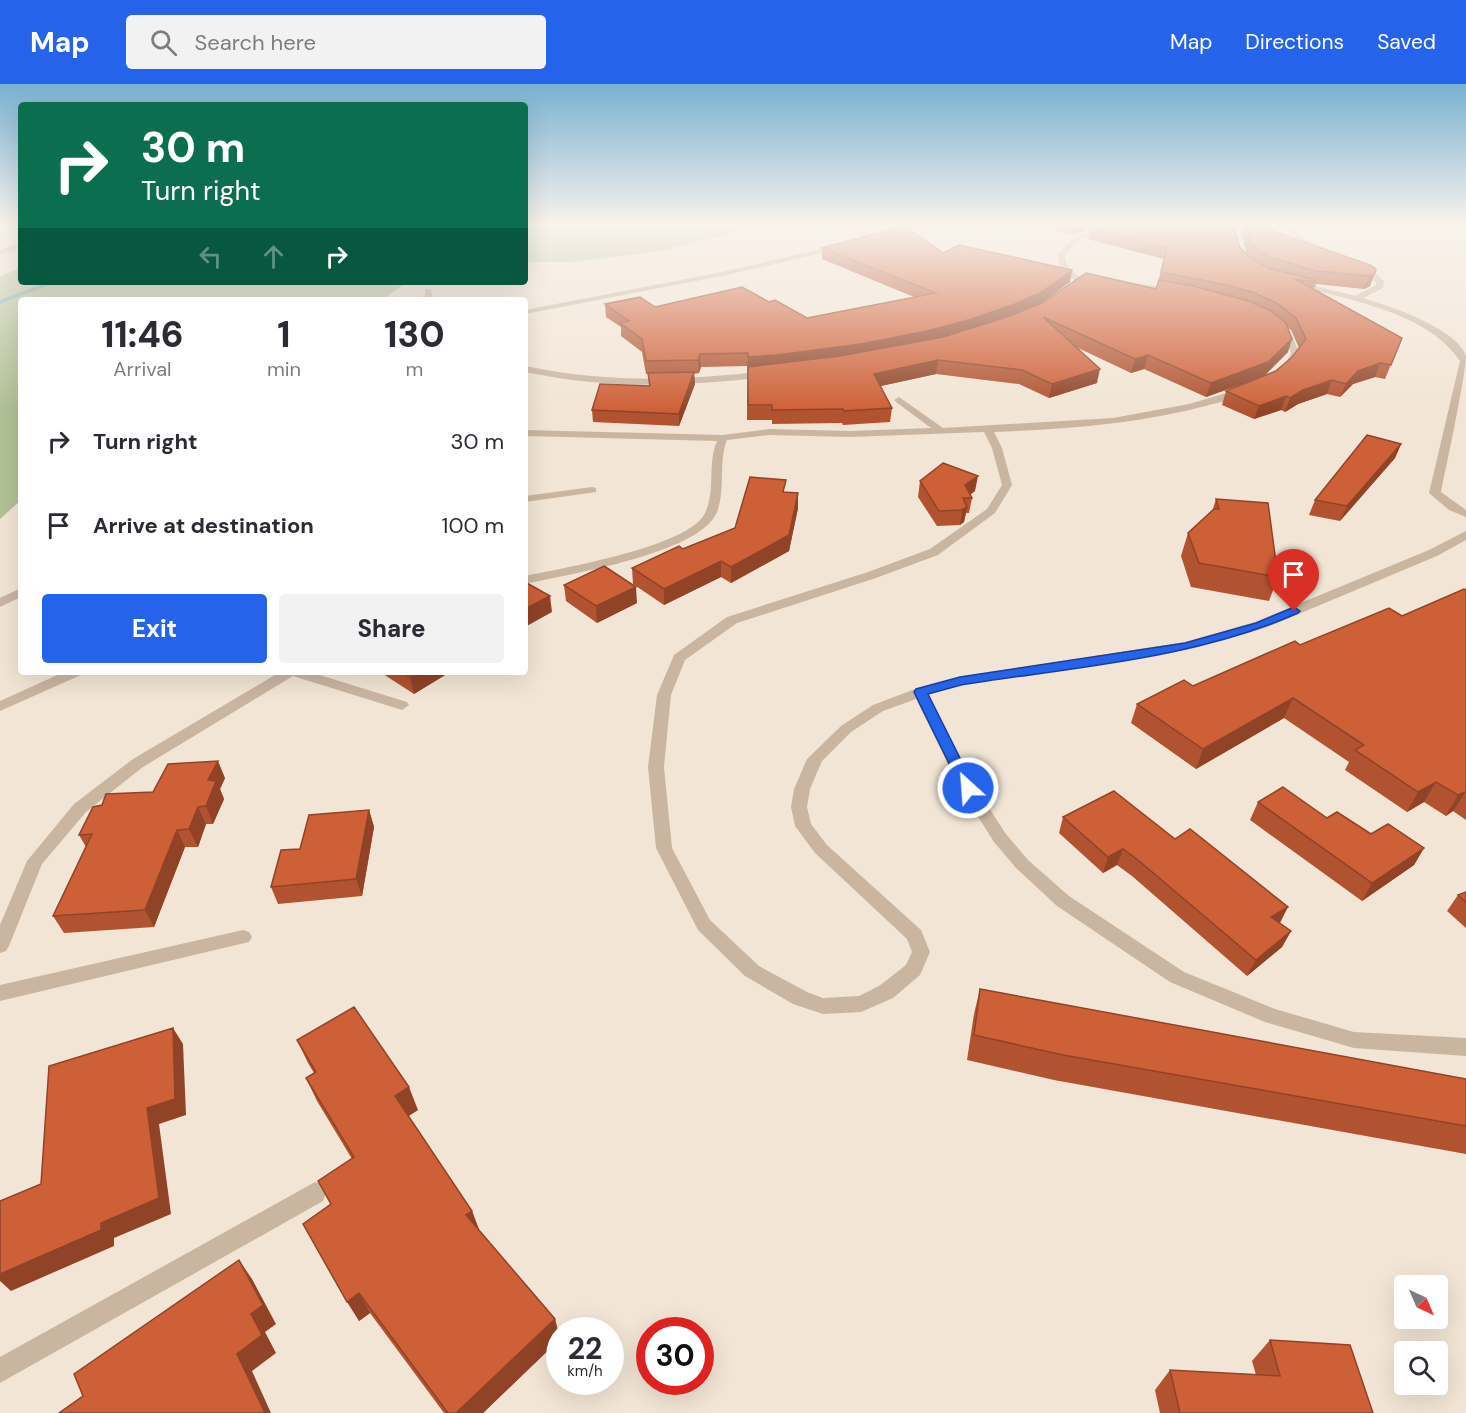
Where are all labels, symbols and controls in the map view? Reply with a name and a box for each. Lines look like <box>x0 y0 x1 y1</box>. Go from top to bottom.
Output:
search box <box>126 15 546 69</box>
text: Map <box>30 24 90 61</box>
icon: search <box>147 26 180 59</box>
text: Search here <box>195 28 316 57</box>
text: Map <box>1170 28 1212 56</box>
text: Directions <box>1245 28 1344 56</box>
text: Saved <box>1377 28 1436 56</box>
text: 30 m <box>141 120 245 175</box>
icon: right <box>42 126 120 204</box>
text: Turn right <box>141 173 261 208</box>
icon: left <box>194 240 227 273</box>
icon: ahead <box>257 240 290 273</box>
icon: right <box>320 240 353 273</box>
text: 11:46 <box>101 311 184 358</box>
text: 1 <box>277 311 291 358</box>
text: 130 <box>384 311 445 358</box>
text: Arrival <box>113 356 172 382</box>
text: min <box>267 356 301 382</box>
text: m <box>406 356 423 382</box>
icon: right <box>42 425 75 458</box>
text: Turn right <box>93 427 198 456</box>
text: 30 m <box>450 427 504 456</box>
icon: arrive <box>42 509 75 542</box>
text: Arrive at destination <box>93 511 314 540</box>
text: 100 m <box>442 511 504 540</box>
pin <box>1268 549 1319 611</box>
icon: arrive <box>1277 558 1310 591</box>
button: Exit <box>42 594 267 663</box>
button: Share <box>279 594 504 663</box>
position arrow <box>936 756 1000 820</box>
north arrow <box>1394 1275 1448 1329</box>
map controls <box>1394 1275 1448 1395</box>
speed limit sign: 30 <box>636 1317 714 1395</box>
text: 22 <box>568 1329 602 1368</box>
button: search <box>1394 1341 1448 1395</box>
text: km/h <box>567 1361 603 1381</box>

